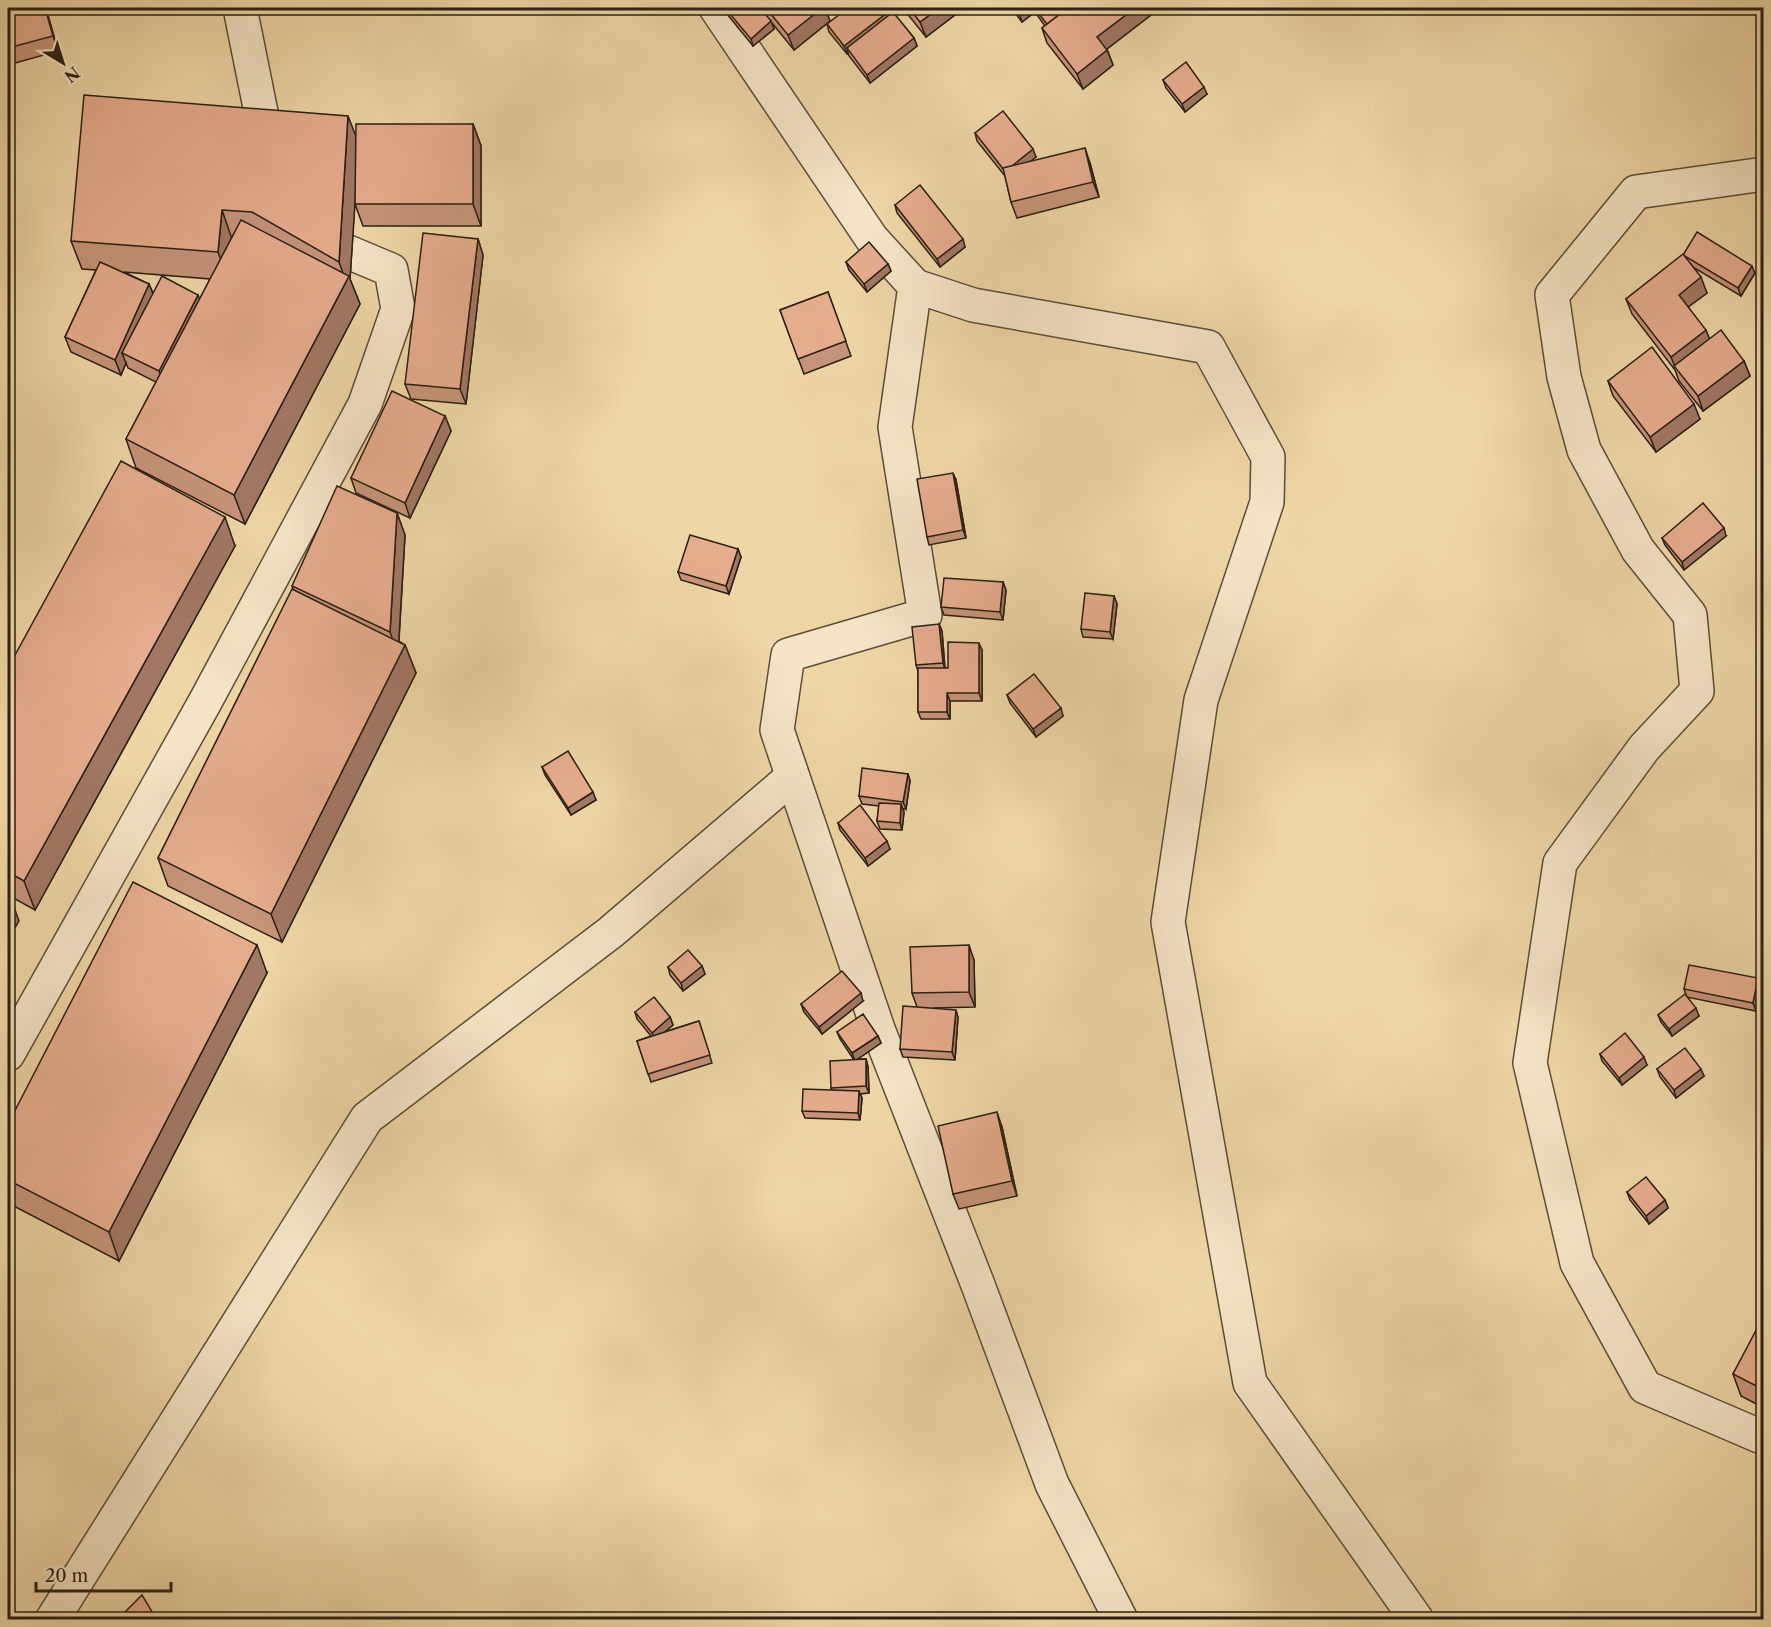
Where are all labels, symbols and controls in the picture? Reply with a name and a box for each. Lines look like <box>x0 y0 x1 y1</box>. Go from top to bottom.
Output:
north arrow <box>33 33 93 93</box>
text: N <box>61 63 84 87</box>
scale bar <box>36 1555 171 1593</box>
text: 20 m <box>45 1565 89 1587</box>

